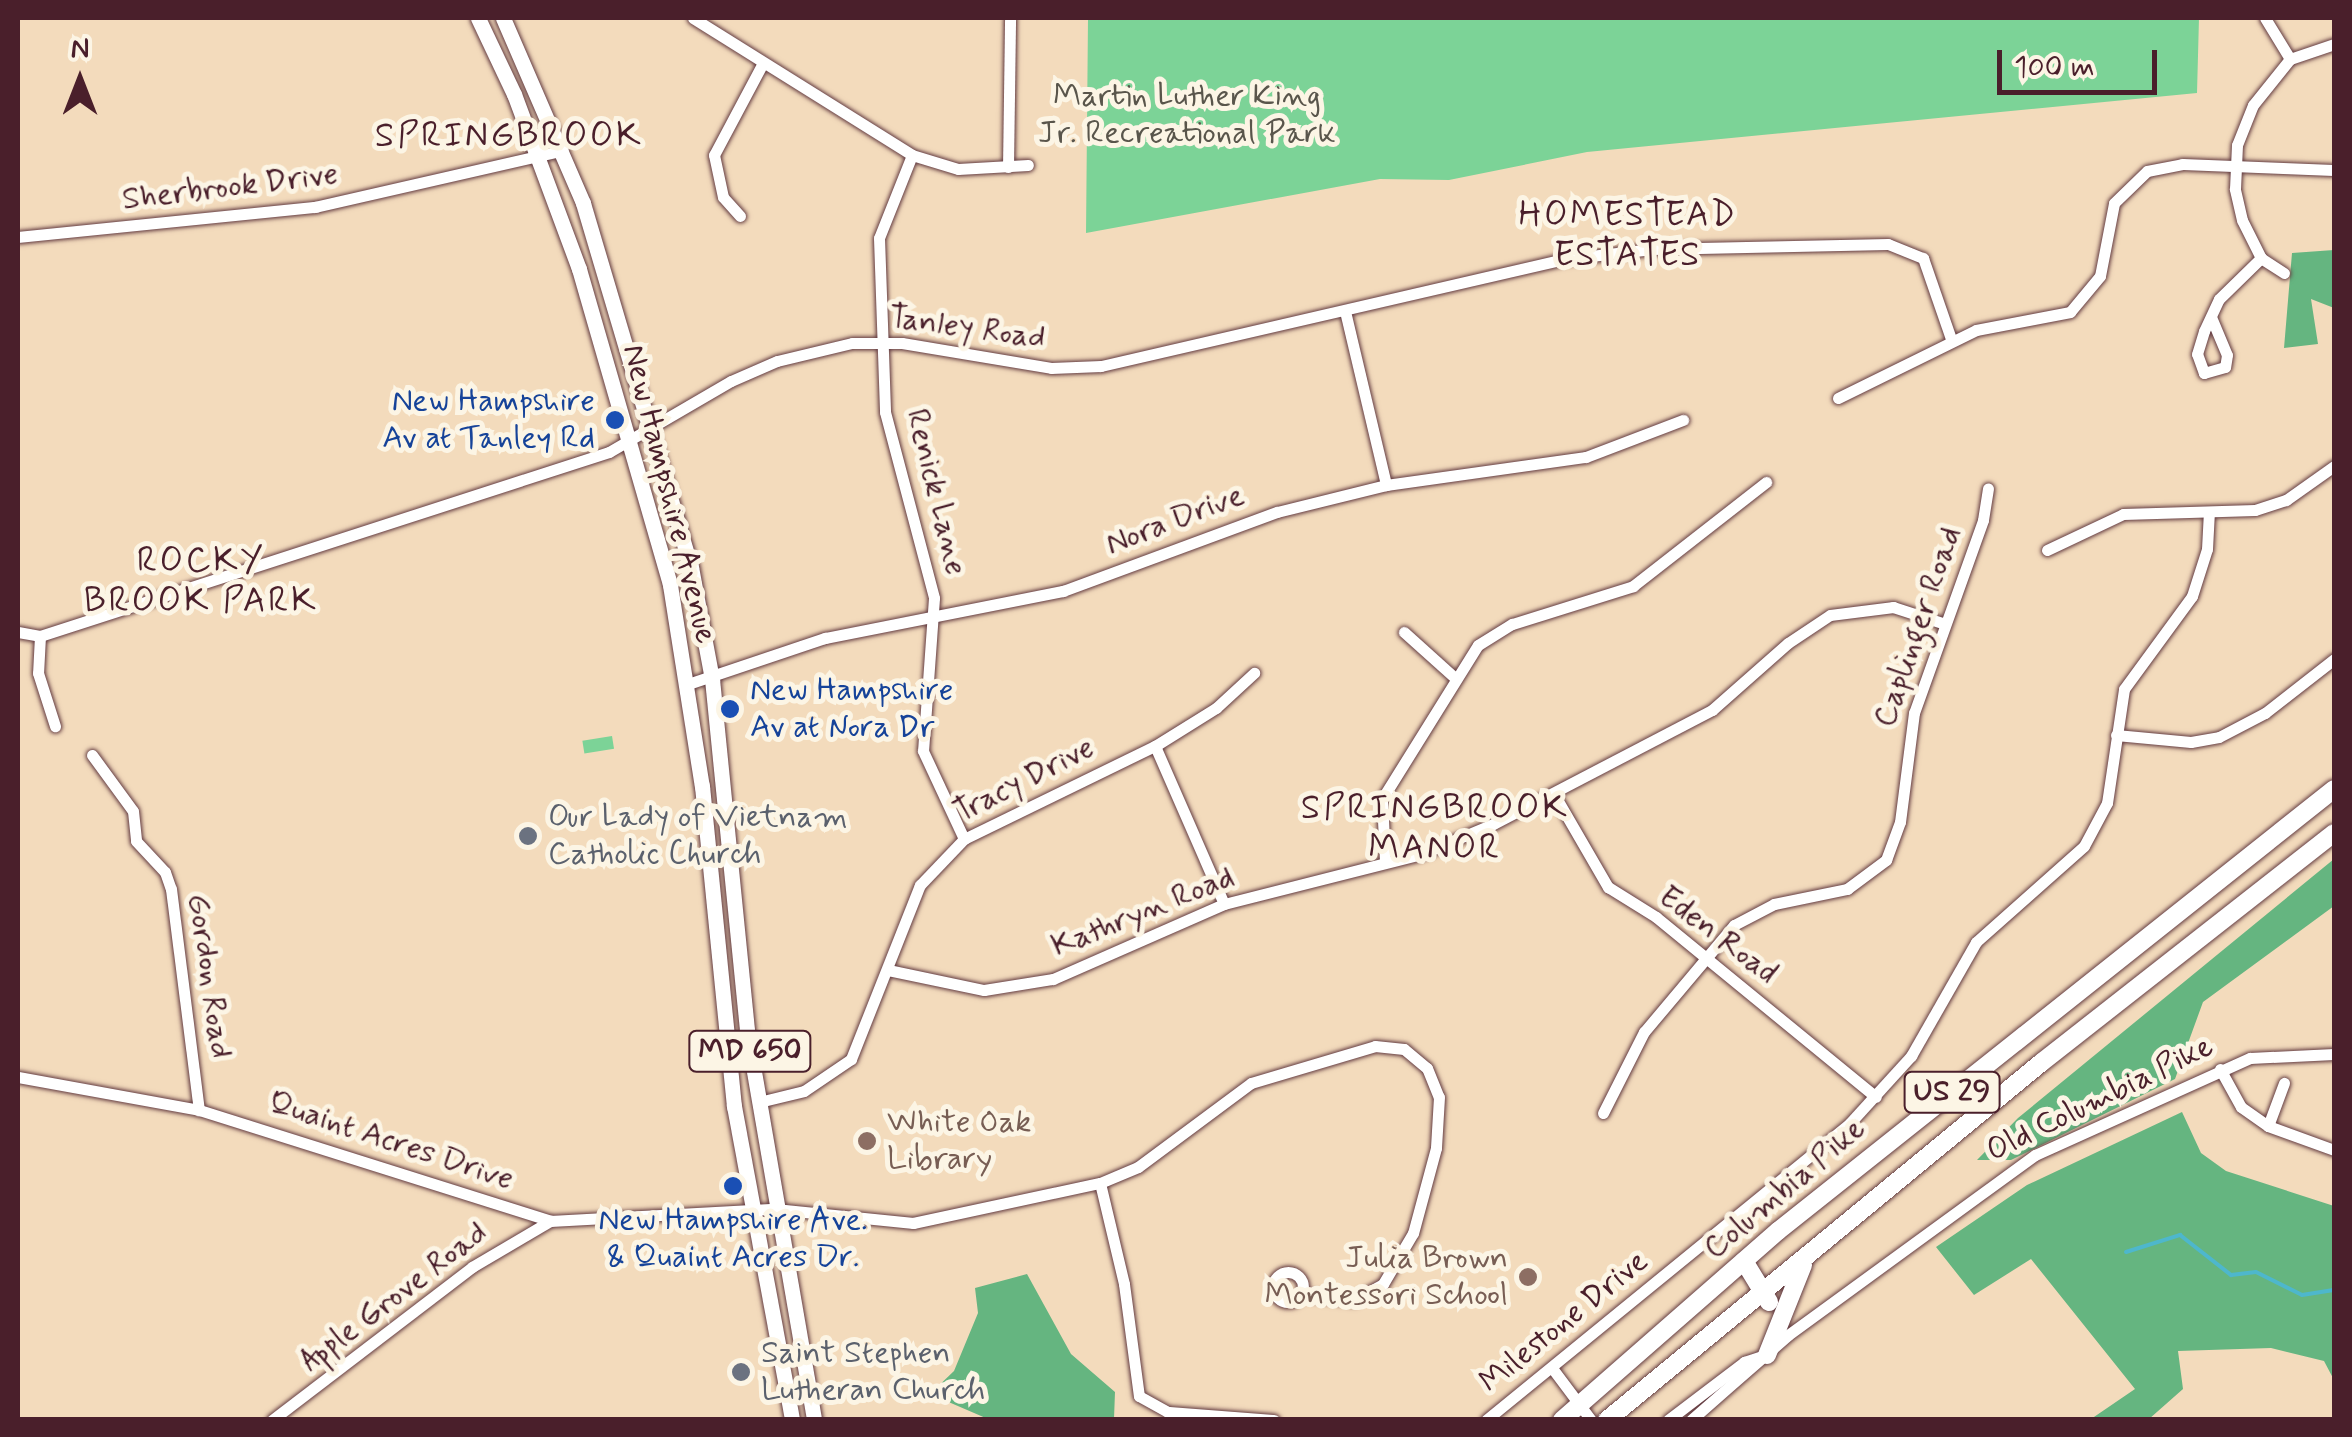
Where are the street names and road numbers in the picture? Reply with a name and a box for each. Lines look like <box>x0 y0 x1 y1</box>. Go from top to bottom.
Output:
street label: Sherbrook Drive <box>121 155 339 219</box>
street label: Tanley Road <box>886 298 1048 358</box>
street label: New Hampshire Avenue <box>612 336 726 652</box>
street label: Renick Lane <box>897 407 975 577</box>
street label: Nora Drive <box>1102 477 1248 563</box>
street label: Caplinger Road <box>1866 523 1970 731</box>
street label: Tracy Drive <box>948 729 1100 831</box>
street label: Kathryn Road <box>1046 858 1240 966</box>
street label: Eden Road <box>1651 878 1785 992</box>
street label: Gordon Road <box>178 891 240 1061</box>
road number: MD 650 <box>688 1026 812 1076</box>
street label: Old Columbia Pike <box>1978 1027 2222 1171</box>
road number: US 29 <box>1902 1067 2002 1117</box>
street label: Quaint Acres Drive <box>266 1084 516 1198</box>
street label: Columbia Pike <box>1697 1111 1873 1267</box>
street label: Apple Grove Road <box>294 1215 494 1379</box>
street label: Milestone Drive <box>1473 1243 1655 1401</box>

